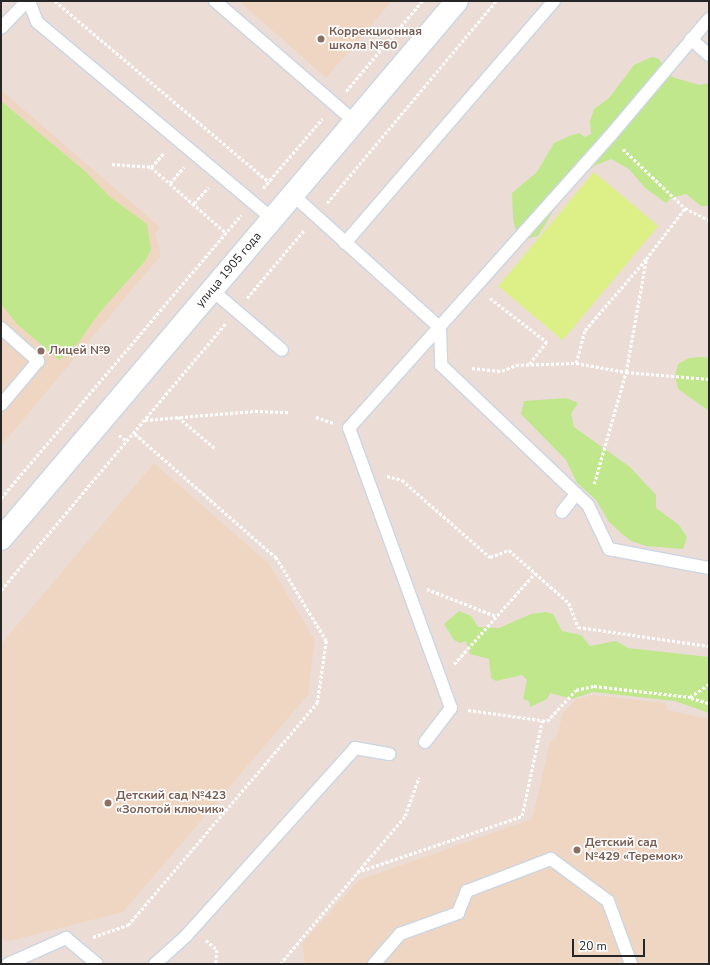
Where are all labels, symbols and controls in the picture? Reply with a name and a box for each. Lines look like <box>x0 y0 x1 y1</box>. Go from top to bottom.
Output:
place label: Коррекционная школа №60 <box>329 25 422 53</box>
marker: Коррекционная школа №60 <box>316 34 326 44</box>
street label: улица 1905 года <box>193 229 265 311</box>
place label: Лицей №9 <box>49 344 110 358</box>
marker: Лицей №9 <box>36 346 46 356</box>
place label: Детский сад №423 «Золотой ключик» <box>116 789 226 817</box>
marker: Детский сад №423 «Золотой ключик» <box>103 798 113 808</box>
place label: Детский сад №429 «Теремок» <box>585 836 683 864</box>
marker: Детский сад №429 «Теремок» <box>572 845 582 855</box>
scale bar <box>574 931 647 957</box>
text: 20 m <box>579 938 607 954</box>

